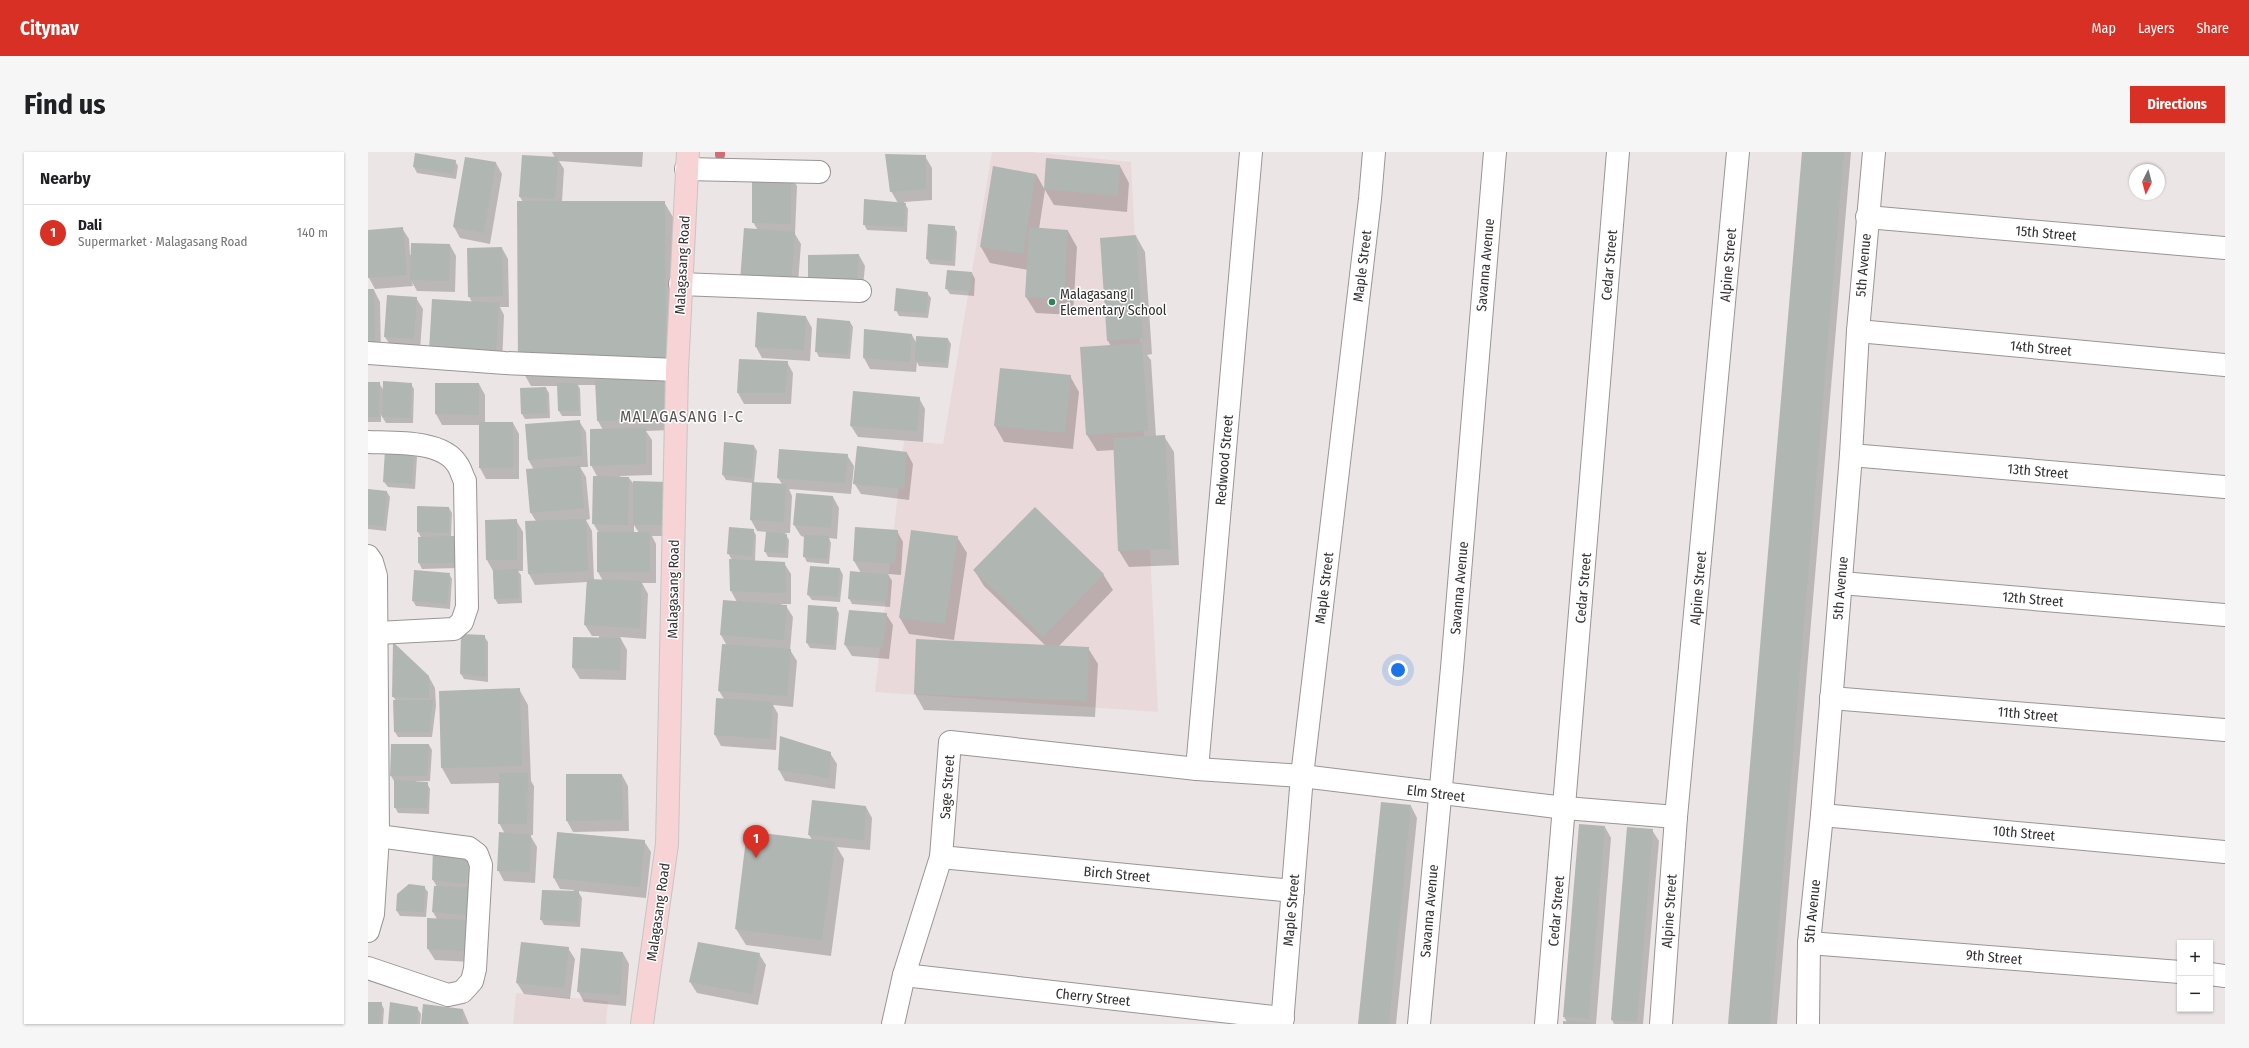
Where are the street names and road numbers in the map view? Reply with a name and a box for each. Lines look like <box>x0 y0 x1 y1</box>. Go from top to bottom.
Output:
street label: Malagasang Road <box>671 215 694 315</box>
street label: Savanna Avenue <box>1473 218 1498 312</box>
street label: 15th Street <box>2015 222 2078 245</box>
street label: Alpine Street <box>1717 227 1740 303</box>
street label: Maple Street <box>1350 229 1375 303</box>
street label: Cedar Street <box>1598 229 1621 301</box>
street label: 5th Avenue <box>1852 233 1875 297</box>
street label: 14th Street <box>2009 337 2073 360</box>
street label: Redwood Street <box>1212 414 1237 506</box>
street label: 13th Street <box>2007 460 2070 483</box>
street label: Malagasang Road <box>664 539 683 639</box>
street label: Savanna Avenue <box>1447 541 1472 635</box>
street label: Alpine Street <box>1687 550 1710 626</box>
street label: Maple Street <box>1312 551 1337 625</box>
street label: Cedar Street <box>1572 552 1595 624</box>
street label: 5th Avenue <box>1829 556 1852 620</box>
street label: 12th Street <box>2002 588 2065 611</box>
street label: 11th Street <box>1997 703 2059 726</box>
street label: Sage Street <box>937 754 958 820</box>
street label: Elm Street <box>1406 781 1466 806</box>
street label: 10th Street <box>1992 822 2056 845</box>
street label: Malagasang Road <box>643 862 674 962</box>
street label: Birch Street <box>1083 863 1151 886</box>
street label: Savanna Avenue <box>1417 864 1442 958</box>
street label: Maple Street <box>1280 873 1303 947</box>
street label: Alpine Street <box>1658 873 1681 949</box>
street label: Cedar Street <box>1545 875 1568 947</box>
street label: 5th Avenue <box>1801 878 1824 944</box>
street label: 9th Street <box>1965 947 2023 968</box>
street label: Cherry Street <box>1055 985 1132 1010</box>

